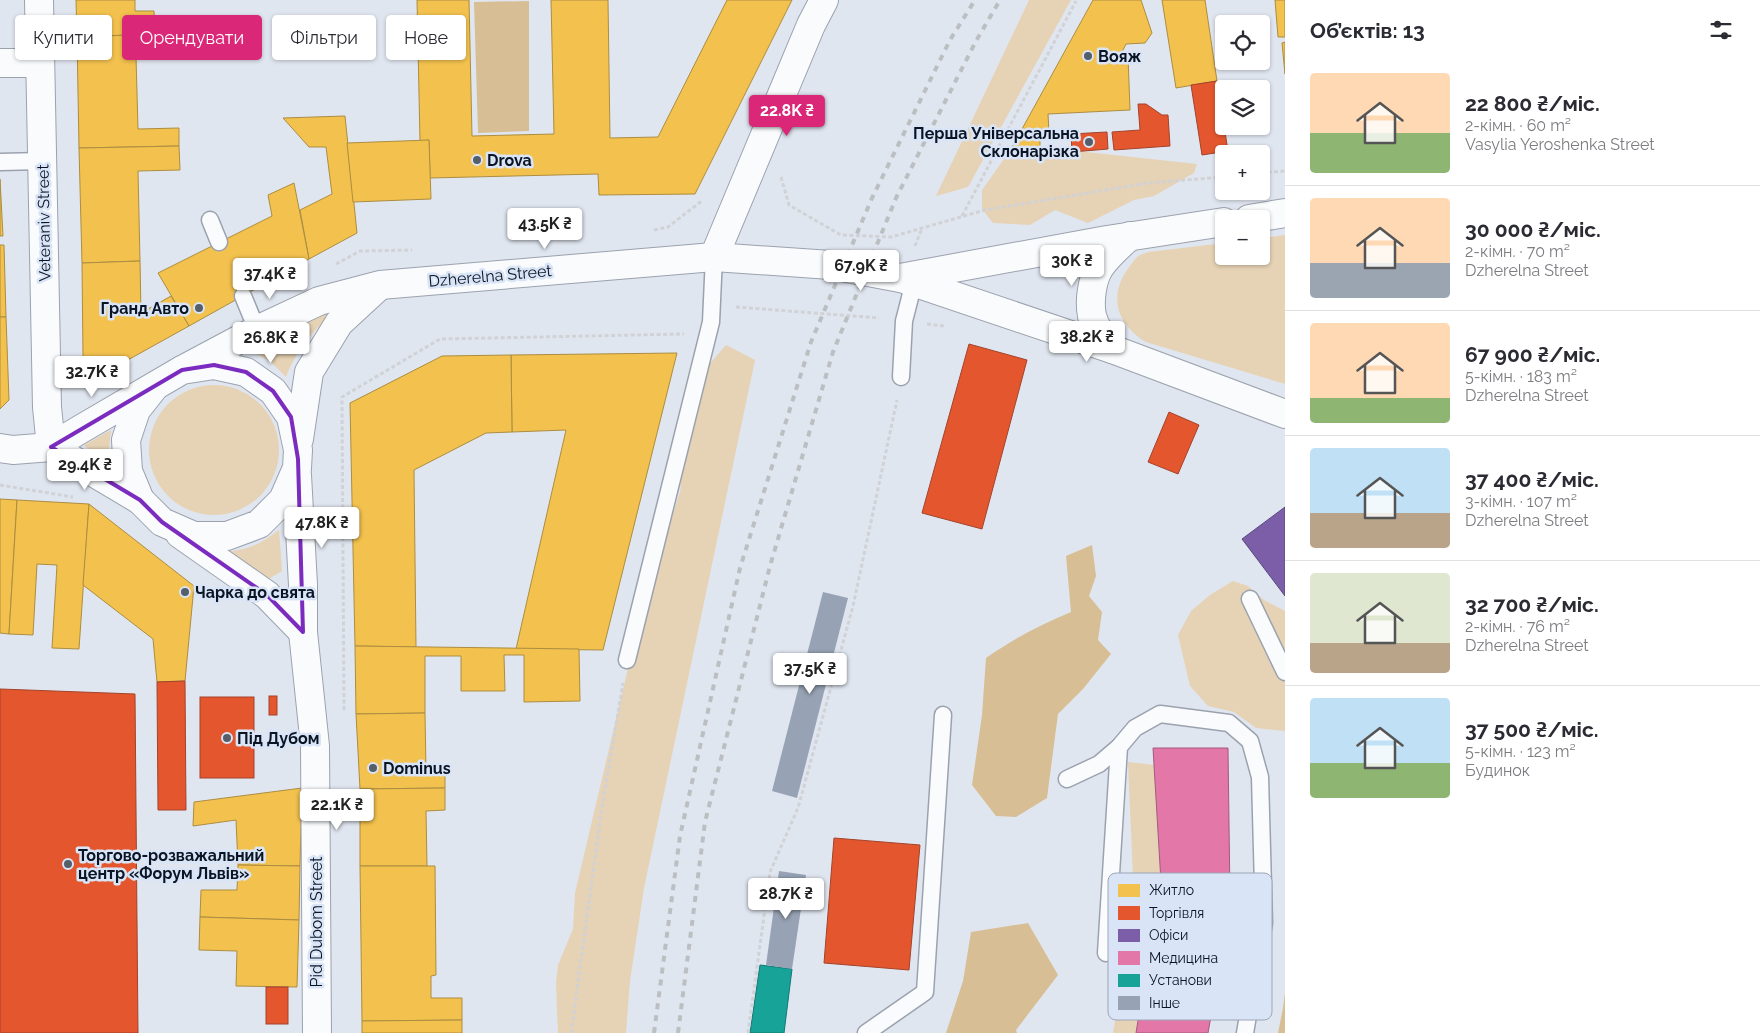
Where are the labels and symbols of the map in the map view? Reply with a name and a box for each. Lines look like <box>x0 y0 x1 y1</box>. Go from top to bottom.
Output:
place label: Вояж <box>1098 47 1142 66</box>
marker: Вояж <box>1082 50 1094 62</box>
pin: 22.8K ₴ <box>741 94 833 137</box>
place label: Перша Універсальна Склонарізка <box>913 124 1079 161</box>
marker: Перша Універсальна Склонарізка <box>1083 136 1095 148</box>
place label: Drova <box>487 151 532 170</box>
marker: Drova <box>471 154 483 166</box>
street label: Veteraniv Street <box>33 164 55 282</box>
pin: 43.5K ₴ <box>499 208 591 250</box>
pin: 30K ₴ <box>1037 244 1107 287</box>
pin: 67.9K ₴ <box>815 250 907 292</box>
pin: 37.4K ₴ <box>224 258 316 300</box>
street label: Dzherelna Street <box>428 261 553 291</box>
place label: Гранд Авто <box>101 299 189 318</box>
marker: Гранд Авто <box>193 302 205 314</box>
pin: 38.2K ₴ <box>1041 320 1133 363</box>
pin: 26.8K ₴ <box>225 322 317 364</box>
pin: 32.7K ₴ <box>46 356 138 398</box>
pin: 29.4K ₴ <box>39 448 131 491</box>
pin: 47.8K ₴ <box>276 506 368 549</box>
place label: Чарка до свята <box>195 583 315 602</box>
marker: Чарка до свята <box>179 586 191 598</box>
pin: 37.5K ₴ <box>764 652 856 695</box>
place label: Під Дубом <box>237 729 319 748</box>
marker: Під Дубом <box>221 732 233 744</box>
place label: Dominus <box>383 759 451 778</box>
marker: Dominus <box>367 762 379 774</box>
pin: 22.1K ₴ <box>291 788 383 831</box>
place label: Торгово-розважальний центр «Форум Львів» <box>78 846 264 883</box>
street label: Pid Dubom Street <box>307 856 326 987</box>
marker: Торгово-розважальний центр «Форум Львів» <box>62 858 74 870</box>
legend <box>1108 873 1272 1020</box>
pin: 28.7K ₴ <box>740 878 832 920</box>
text: Житло <box>1149 882 1194 898</box>
text: Торгівля <box>1149 905 1204 921</box>
text: Офіси <box>1149 927 1188 943</box>
text: Медицина <box>1149 950 1218 966</box>
text: Установи <box>1149 972 1212 988</box>
text: Інше <box>1149 995 1180 1011</box>

